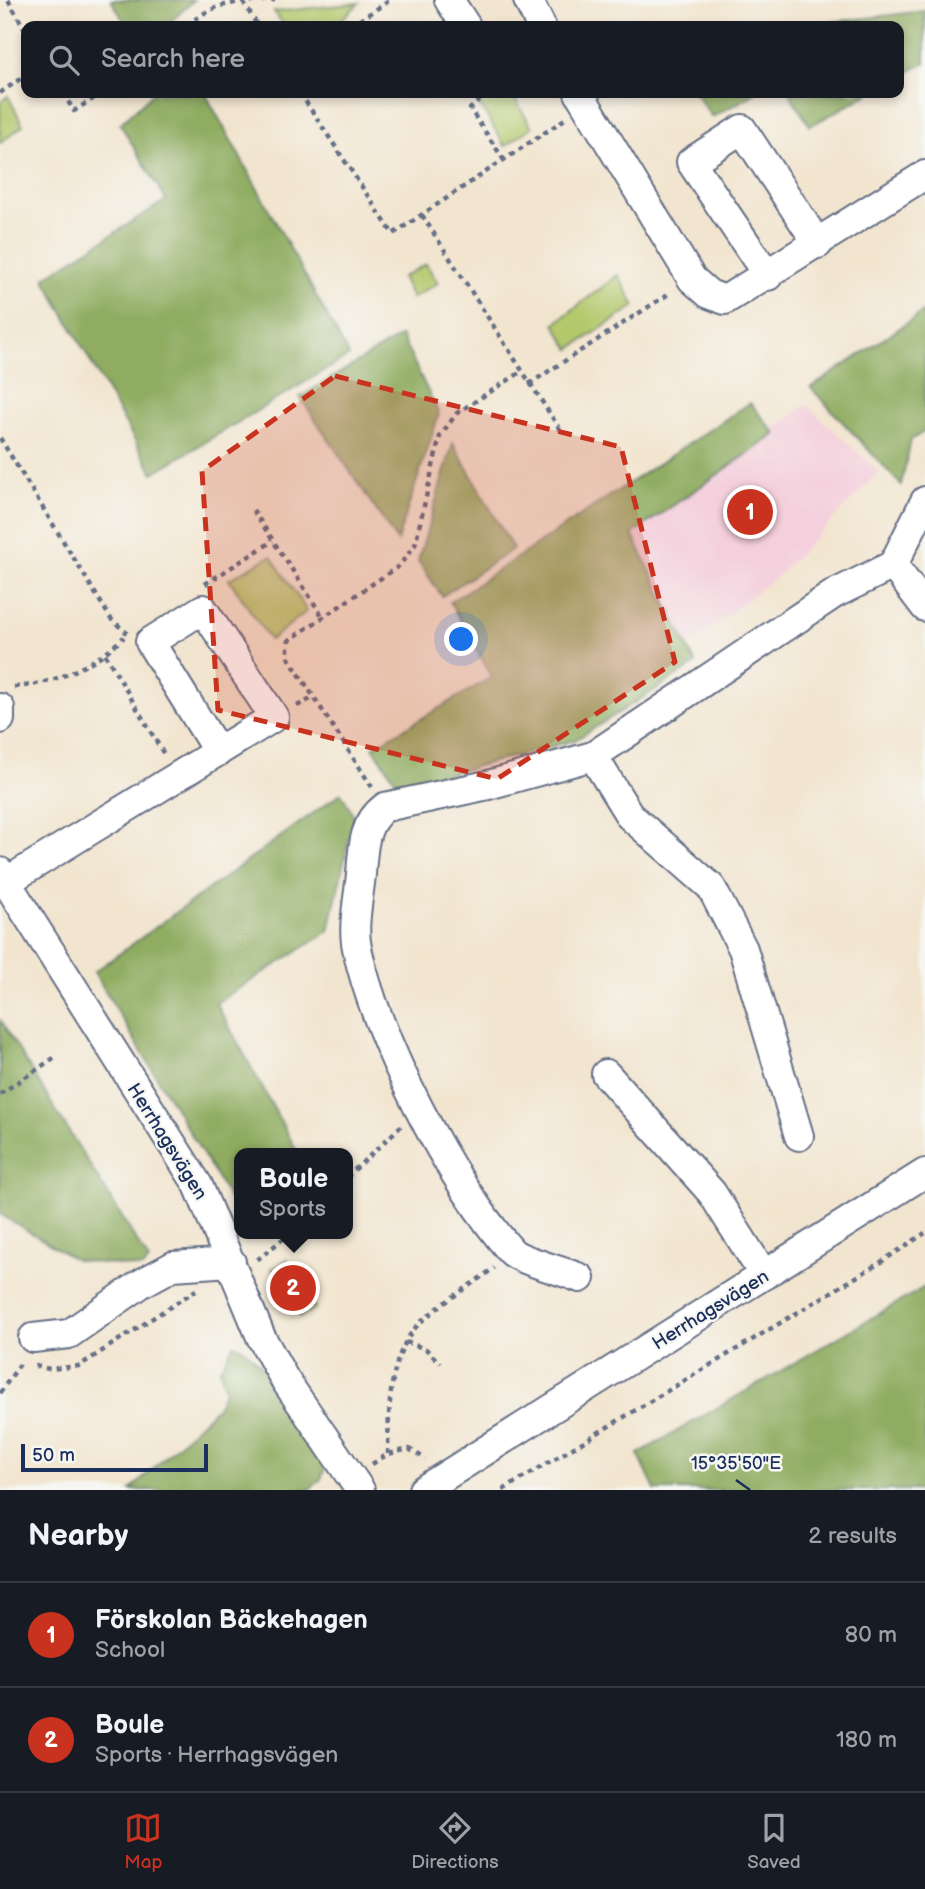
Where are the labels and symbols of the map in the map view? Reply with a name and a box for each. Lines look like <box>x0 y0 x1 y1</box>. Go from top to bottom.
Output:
pin: 1 <box>727 486 773 538</box>
your location <box>444 622 478 656</box>
street label: Herrhagsvägen <box>122 1079 212 1204</box>
pin: 2 <box>270 1262 316 1314</box>
street label: Herrhagsvägen <box>648 1265 773 1355</box>
scale bar <box>21 1441 208 1473</box>
text: 15°35'50"E <box>691 1453 781 1474</box>

